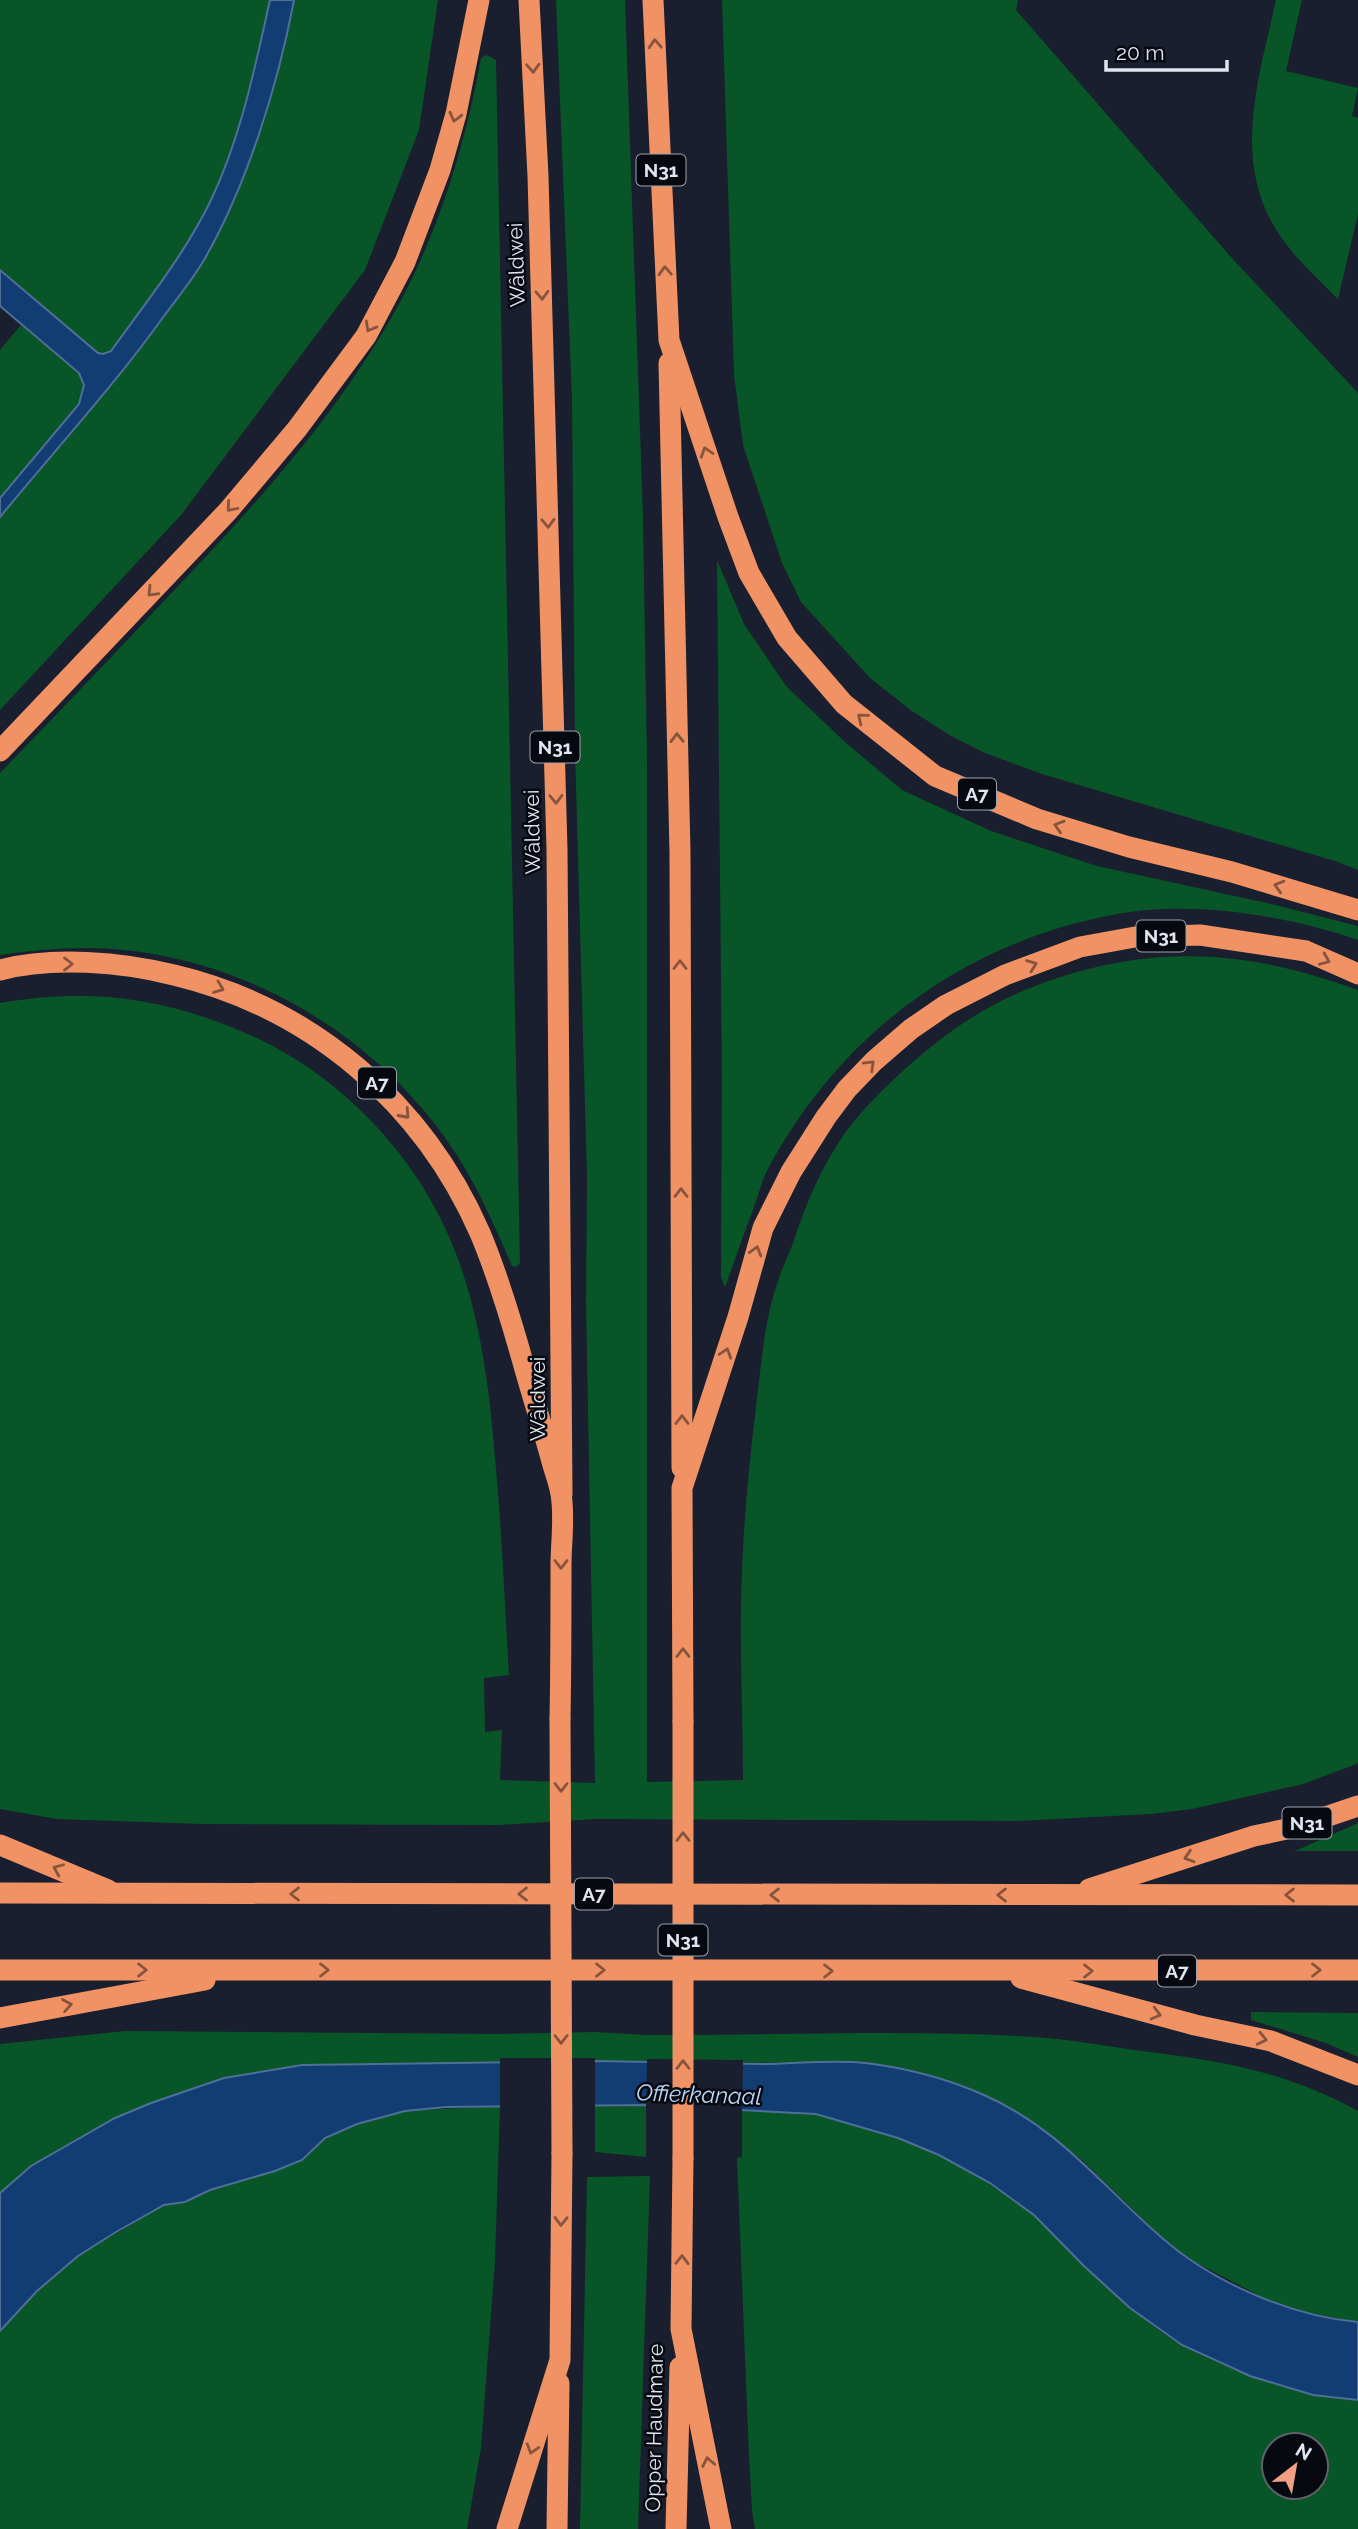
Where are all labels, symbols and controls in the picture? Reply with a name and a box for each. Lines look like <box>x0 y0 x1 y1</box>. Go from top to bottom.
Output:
scale bar <box>1106 28 1227 72</box>
one-way arrow <box>648 38 663 49</box>
text: 20 m <box>1116 40 1164 65</box>
one-way arrow <box>525 63 540 74</box>
one-way arrow <box>449 111 463 123</box>
road number: N31 <box>636 154 686 186</box>
street label: Wâldwei <box>502 222 530 308</box>
one-way arrow <box>658 266 673 277</box>
one-way arrow <box>534 290 549 301</box>
one-way arrow <box>365 320 378 332</box>
one-way arrow <box>700 447 714 459</box>
one-way arrow <box>227 499 239 512</box>
one-way arrow <box>541 518 556 529</box>
one-way arrow <box>148 583 160 596</box>
one-way arrow <box>858 714 871 726</box>
road number: N31 <box>530 732 580 762</box>
one-way arrow <box>669 732 685 742</box>
road number: A7 <box>958 778 996 810</box>
street label: Wâldwei <box>519 789 545 875</box>
one-way arrow <box>548 794 564 805</box>
one-way arrow <box>1054 820 1066 835</box>
one-way arrow <box>1273 880 1285 894</box>
road number: N31 <box>1136 920 1186 952</box>
one-way arrow <box>1318 952 1331 966</box>
one-way arrow <box>63 956 73 972</box>
one-way arrow <box>672 959 688 970</box>
one-way arrow <box>1025 959 1037 973</box>
one-way arrow <box>213 980 225 994</box>
one-way arrow <box>862 1061 875 1074</box>
road number: A7 <box>358 1068 396 1098</box>
one-way arrow <box>397 1106 409 1119</box>
one-way arrow <box>673 1187 689 1197</box>
one-way arrow <box>748 1246 763 1258</box>
one-way arrow <box>718 1348 732 1360</box>
street label: Wâldwei <box>525 1357 550 1441</box>
one-way arrow <box>674 1414 690 1425</box>
one-way arrow <box>553 1559 569 1569</box>
one-way arrow <box>675 1647 691 1658</box>
one-way arrow <box>553 1782 569 1793</box>
road number: N31 <box>1282 1808 1332 1839</box>
one-way arrow <box>675 1832 691 1842</box>
one-way arrow <box>1183 1849 1196 1863</box>
one-way arrow <box>53 1863 66 1877</box>
road number: A7 <box>575 1878 613 1910</box>
one-way arrow <box>290 1886 300 1902</box>
one-way arrow <box>517 1886 528 1902</box>
one-way arrow <box>769 1887 780 1902</box>
one-way arrow <box>997 1887 1007 1903</box>
one-way arrow <box>1284 1887 1295 1903</box>
road number: N31 <box>658 1924 708 1956</box>
road number: A7 <box>1158 1955 1196 1986</box>
one-way arrow <box>137 1962 147 1978</box>
one-way arrow <box>319 1962 330 1978</box>
one-way arrow <box>596 1962 606 1978</box>
one-way arrow <box>1311 1962 1321 1978</box>
one-way arrow <box>823 1963 834 1979</box>
one-way arrow <box>1083 1963 1094 1979</box>
one-way arrow <box>61 1998 73 2013</box>
one-way arrow <box>1150 2006 1162 2021</box>
one-way arrow <box>1255 2031 1267 2045</box>
one-way arrow <box>554 2034 569 2045</box>
one-way arrow <box>675 2059 691 2070</box>
water label: Offierkanaal <box>636 2078 762 2110</box>
one-way arrow <box>553 2216 569 2227</box>
one-way arrow <box>674 2255 689 2266</box>
street label: Opper Haudmare <box>640 2343 668 2513</box>
north arrow <box>1260 2431 1330 2501</box>
text: N <box>1292 2438 1316 2465</box>
one-way arrow <box>526 2442 541 2454</box>
one-way arrow <box>701 2456 716 2468</box>

